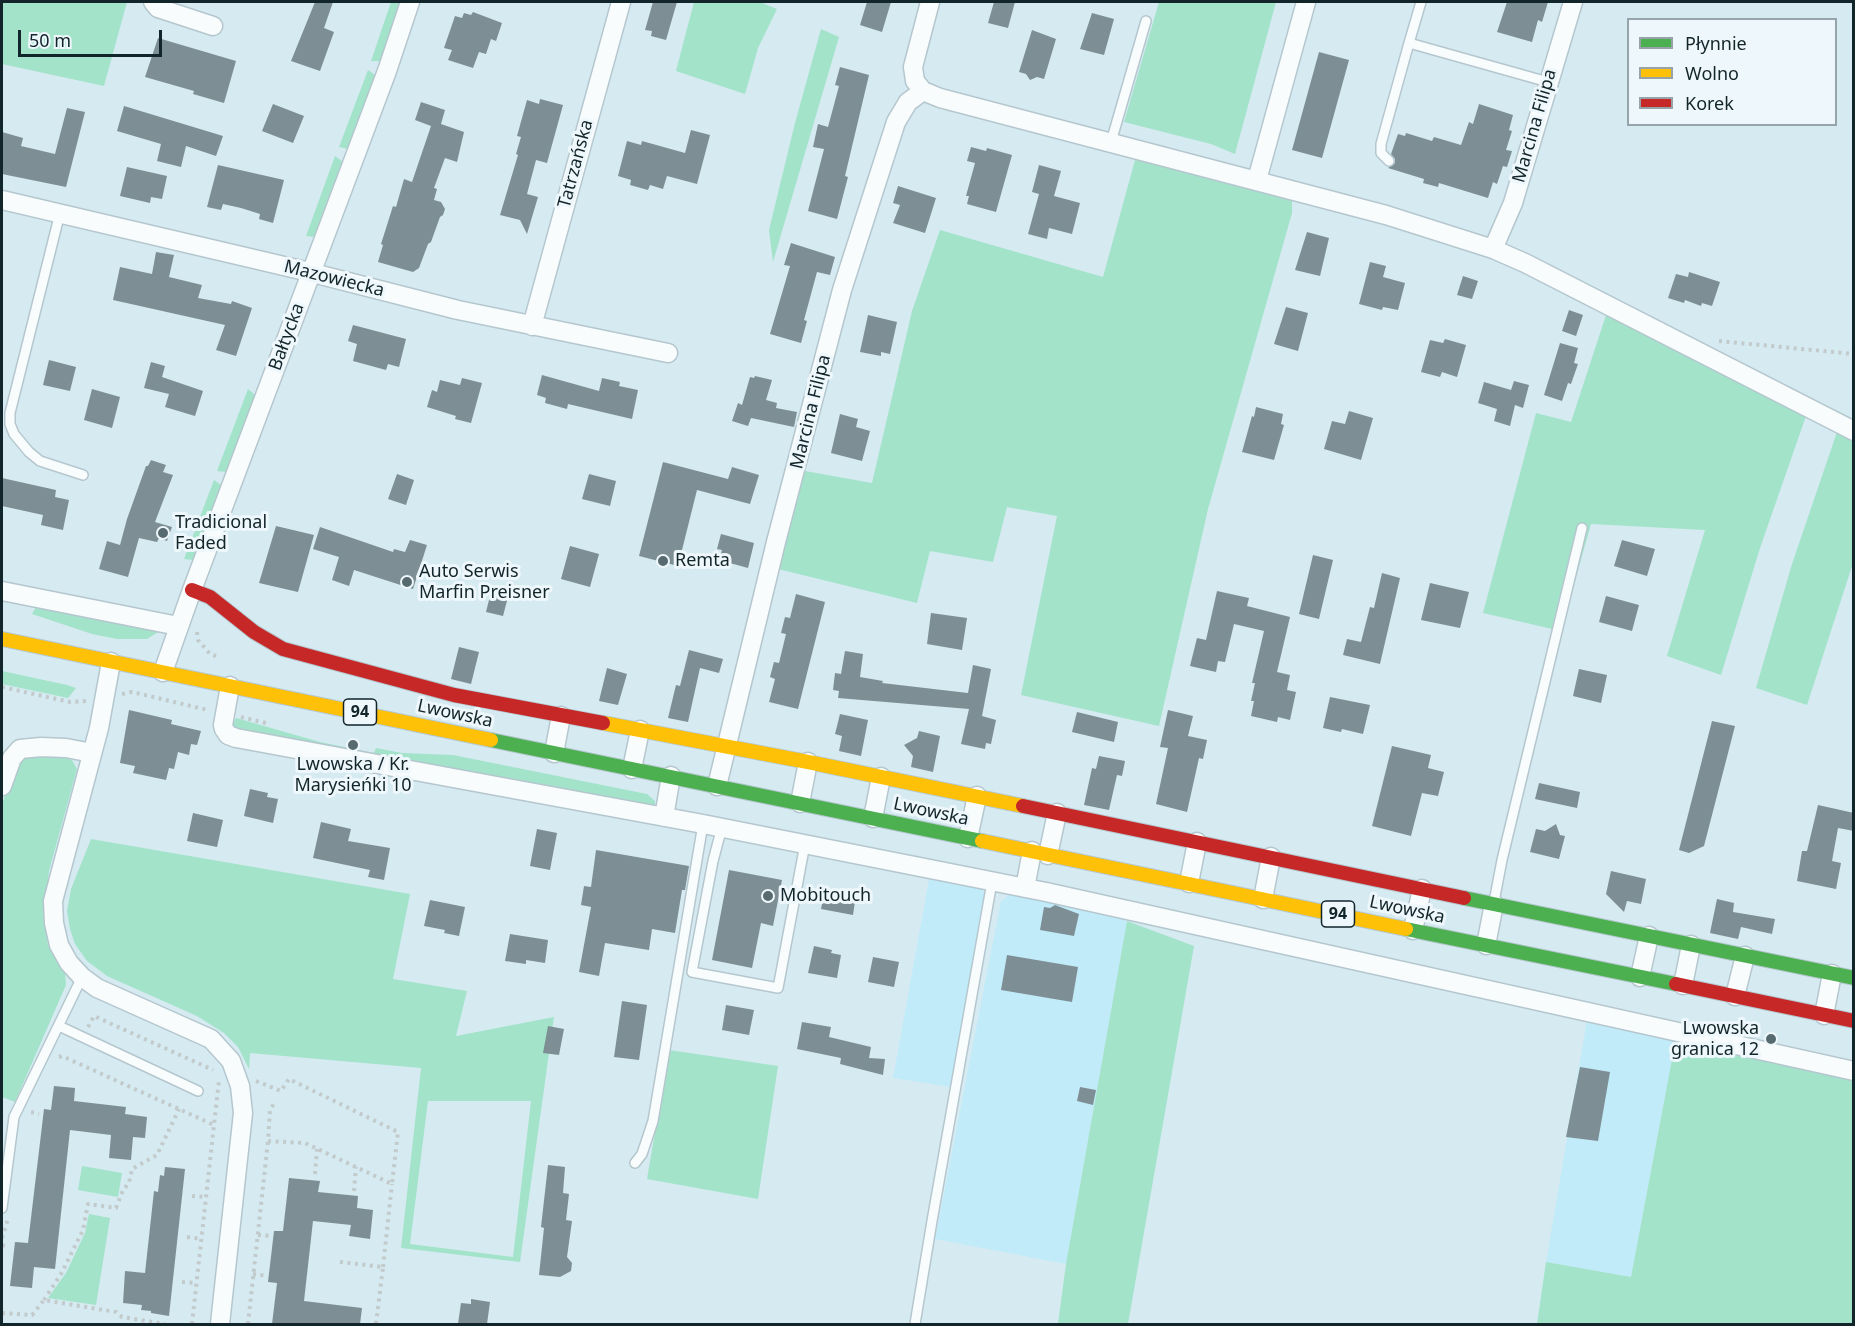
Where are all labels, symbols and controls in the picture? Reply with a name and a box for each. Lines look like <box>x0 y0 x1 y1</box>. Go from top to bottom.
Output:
scale bar <box>21 18 165 56</box>
legend <box>1627 18 1837 126</box>
text: 50 m <box>29 28 71 52</box>
text: Płynnie <box>1685 31 1747 55</box>
text: Wolno <box>1685 61 1739 85</box>
street label: Marcina Filipa <box>1508 67 1562 185</box>
text: Korek <box>1685 91 1734 115</box>
street label: Tatrzańska <box>554 117 598 211</box>
street label: Mazowiecka <box>282 256 386 302</box>
street label: Bałtycka <box>265 300 309 374</box>
street label: Marcina Filipa <box>786 353 836 471</box>
place label: Tradicional Faded <box>175 512 267 554</box>
marker: Tradicional Faded <box>156 526 170 540</box>
place label: Remta <box>675 550 730 572</box>
marker: Remta <box>656 554 670 568</box>
place label: Auto Serwis Marfin Preisner <box>419 561 550 604</box>
marker: Auto Serwis Marfin Preisner <box>400 575 414 589</box>
street label: Lwowska <box>415 695 495 733</box>
road number: 94 <box>344 699 376 725</box>
marker: Lwowska / Kr. Marysieńki 10 <box>346 738 360 752</box>
place label: Lwowska / Kr. Marysieńki 10 <box>294 754 412 796</box>
street label: Lwowska <box>891 793 971 831</box>
place label: Mobitouch <box>780 885 871 907</box>
marker: Mobitouch <box>761 889 775 903</box>
street label: Lwowska <box>1367 891 1447 929</box>
road number: 94 <box>1322 901 1354 927</box>
place label: Lwowska granica 12 <box>1671 1018 1759 1060</box>
marker: Lwowska granica 12 <box>1764 1032 1778 1046</box>

